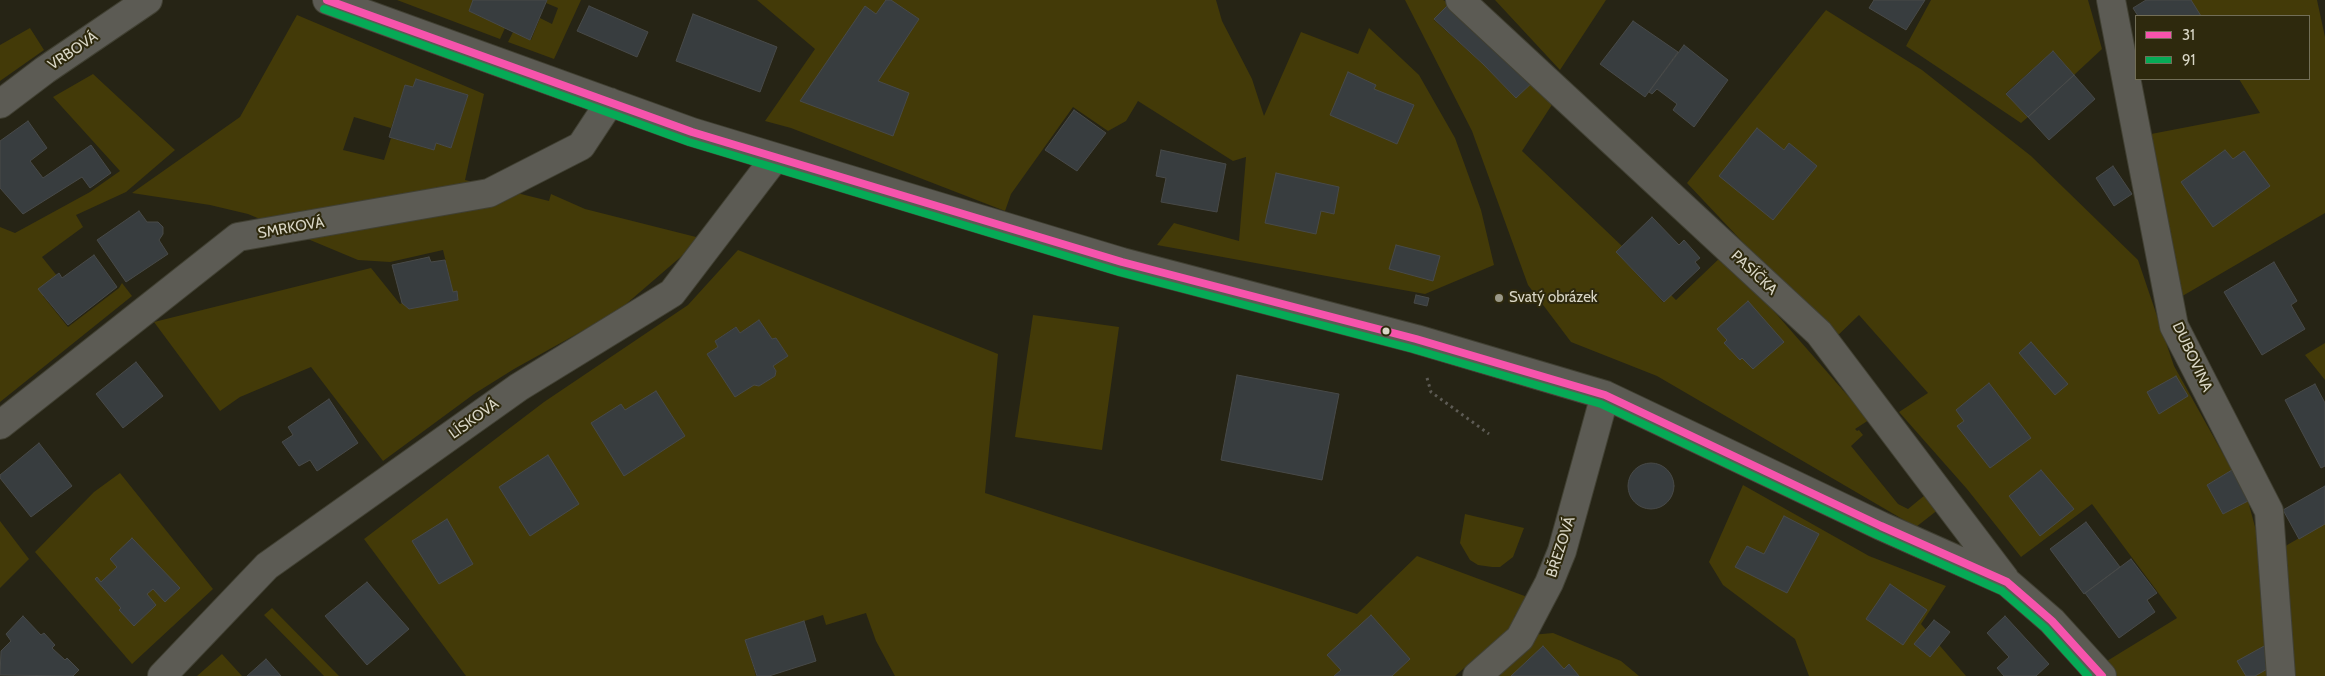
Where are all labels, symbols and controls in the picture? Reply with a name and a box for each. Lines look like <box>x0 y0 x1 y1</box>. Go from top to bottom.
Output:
legend <box>2135 15 2310 80</box>
text: 31 <box>2182 26 2195 44</box>
street label: VRBOVÁ <box>45 28 101 74</box>
text: 91 <box>2182 51 2195 69</box>
street label: SMRKOVÁ <box>256 213 326 243</box>
street label: PASÍČKA <box>1727 247 1781 299</box>
place label: Svatý obrázek <box>1509 289 1598 307</box>
marker: Svatý obrázek <box>1493 292 1505 304</box>
street label: DUBOVINA <box>2168 319 2216 395</box>
unlabelled marker <box>1381 326 1391 336</box>
street label: LÍSKOVÁ <box>446 395 502 443</box>
street label: BŘEZOVÁ <box>1543 514 1579 580</box>

